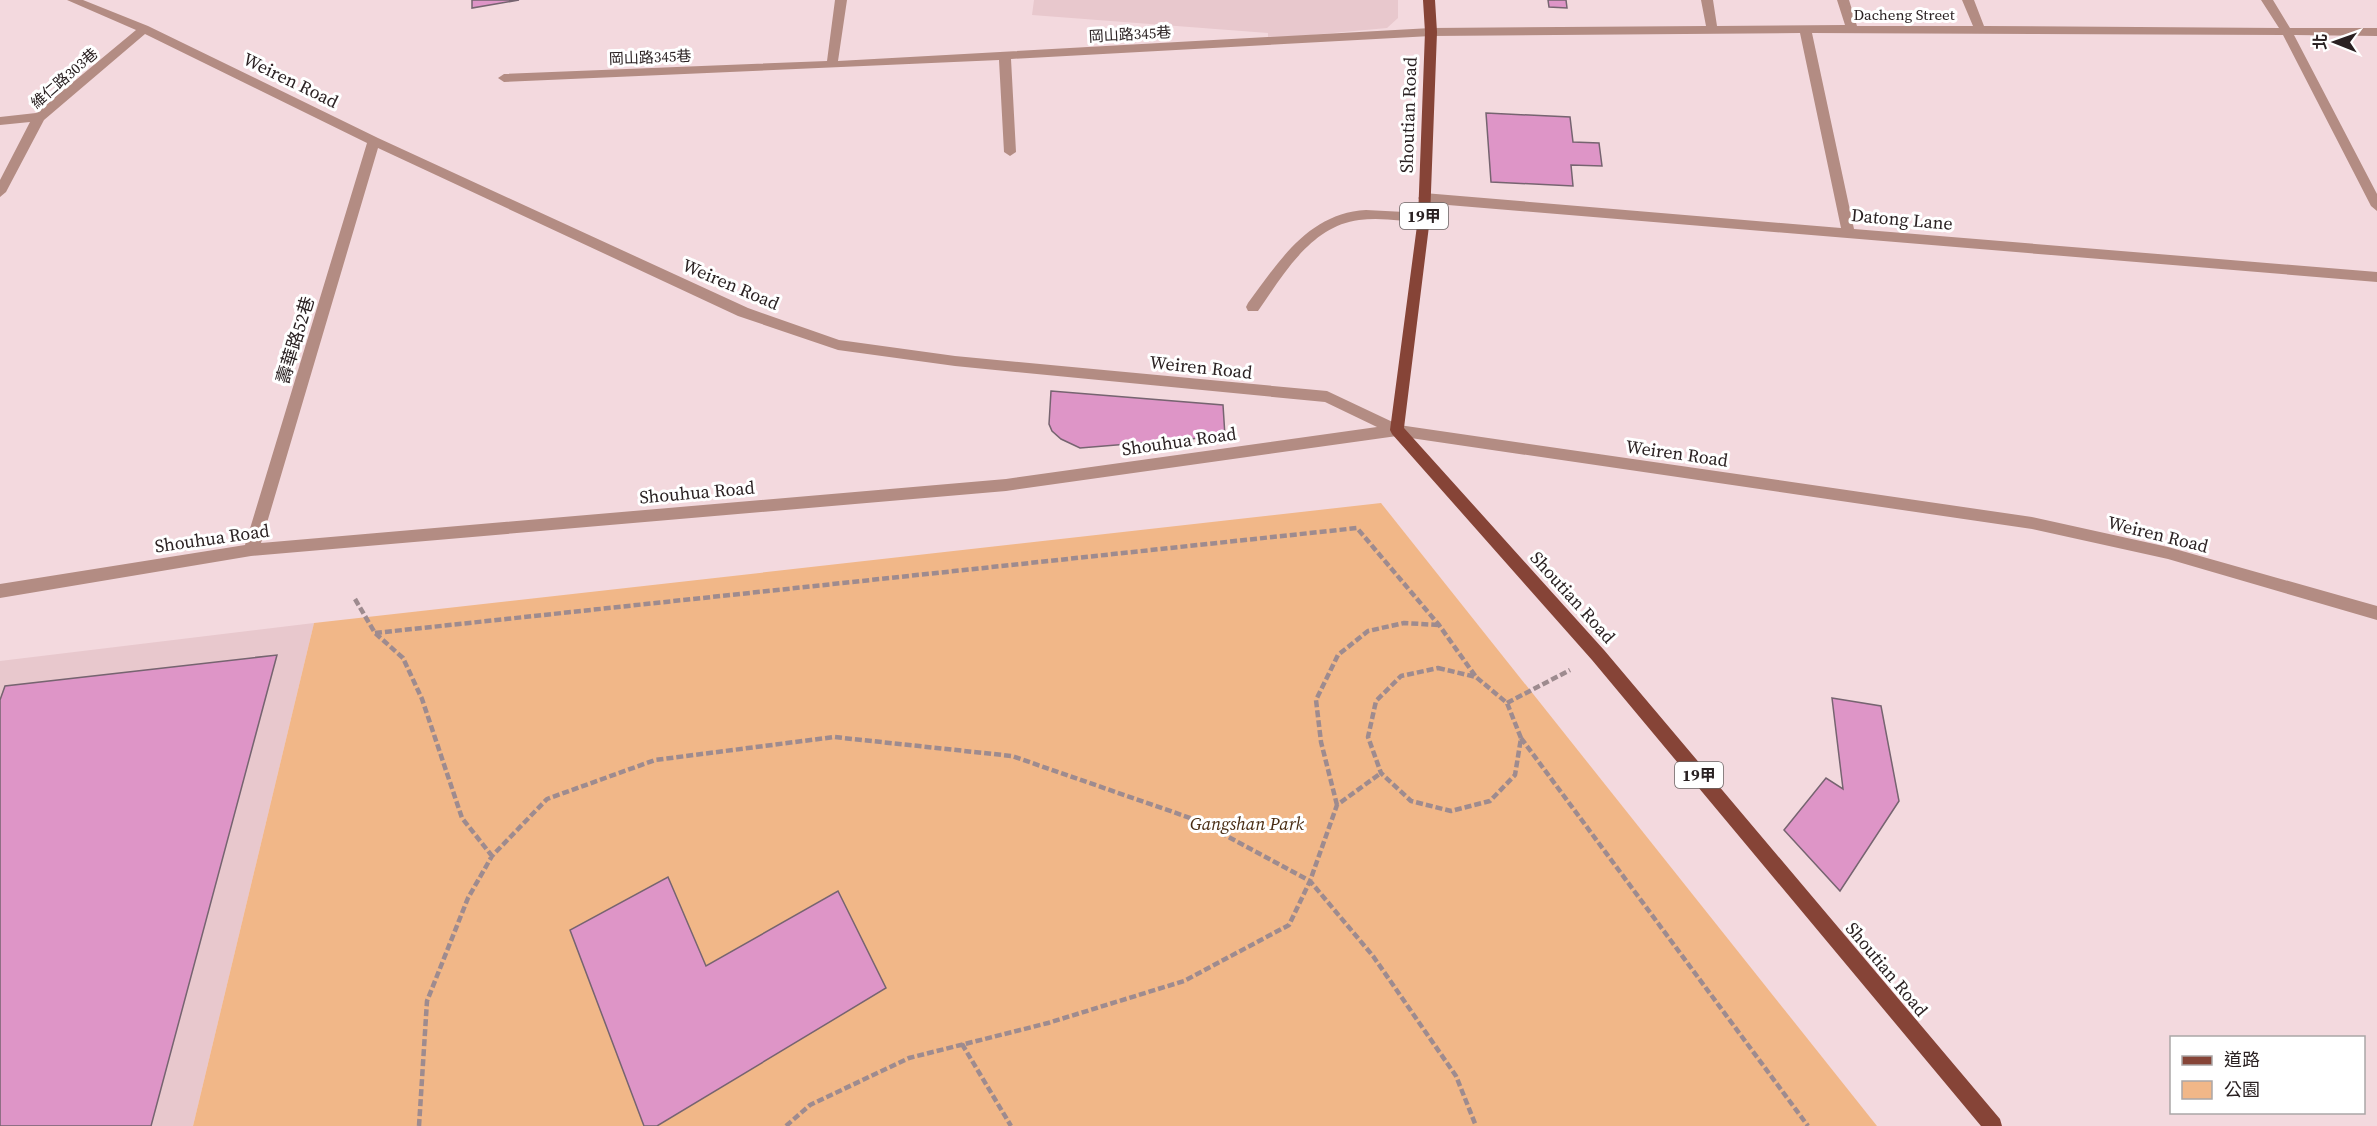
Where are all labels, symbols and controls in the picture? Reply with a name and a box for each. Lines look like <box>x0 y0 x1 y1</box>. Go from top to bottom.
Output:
street label: Dacheng Street <box>1853 4 1955 25</box>
north arrow <box>2305 12 2365 72</box>
street label: 岡山路345巷 <box>1088 21 1172 47</box>
text: 北 <box>2309 34 2331 50</box>
street label: 維仁路303巷 <box>26 43 102 113</box>
street label: 岡山路345巷 <box>608 45 692 69</box>
street label: Weiren Road <box>239 46 343 114</box>
street label: Shoutian Road <box>1393 56 1423 174</box>
street label: Datong Lane <box>1850 202 1954 236</box>
road number: 19甲 <box>1400 203 1448 229</box>
street label: Weiren Road <box>679 252 783 316</box>
street label: 壽華路52巷 <box>270 293 320 387</box>
street label: Weiren Road <box>1148 349 1254 385</box>
street label: Shouhua Road <box>1120 421 1238 461</box>
street label: Weiren Road <box>1624 433 1730 473</box>
street label: Shouhua Road <box>638 475 756 509</box>
street label: Weiren Road <box>2105 509 2211 559</box>
street label: Shouhua Road <box>153 518 271 558</box>
street label: Shoutian Road <box>1525 545 1621 649</box>
road number: 19甲 <box>1675 762 1723 788</box>
park label: Gangshan Park <box>1190 811 1305 836</box>
street label: Shoutian Road <box>1840 916 1934 1022</box>
legend <box>2170 1036 2365 1114</box>
text: 道路 <box>2224 1047 2260 1072</box>
text: 公園 <box>2224 1077 2260 1102</box>

